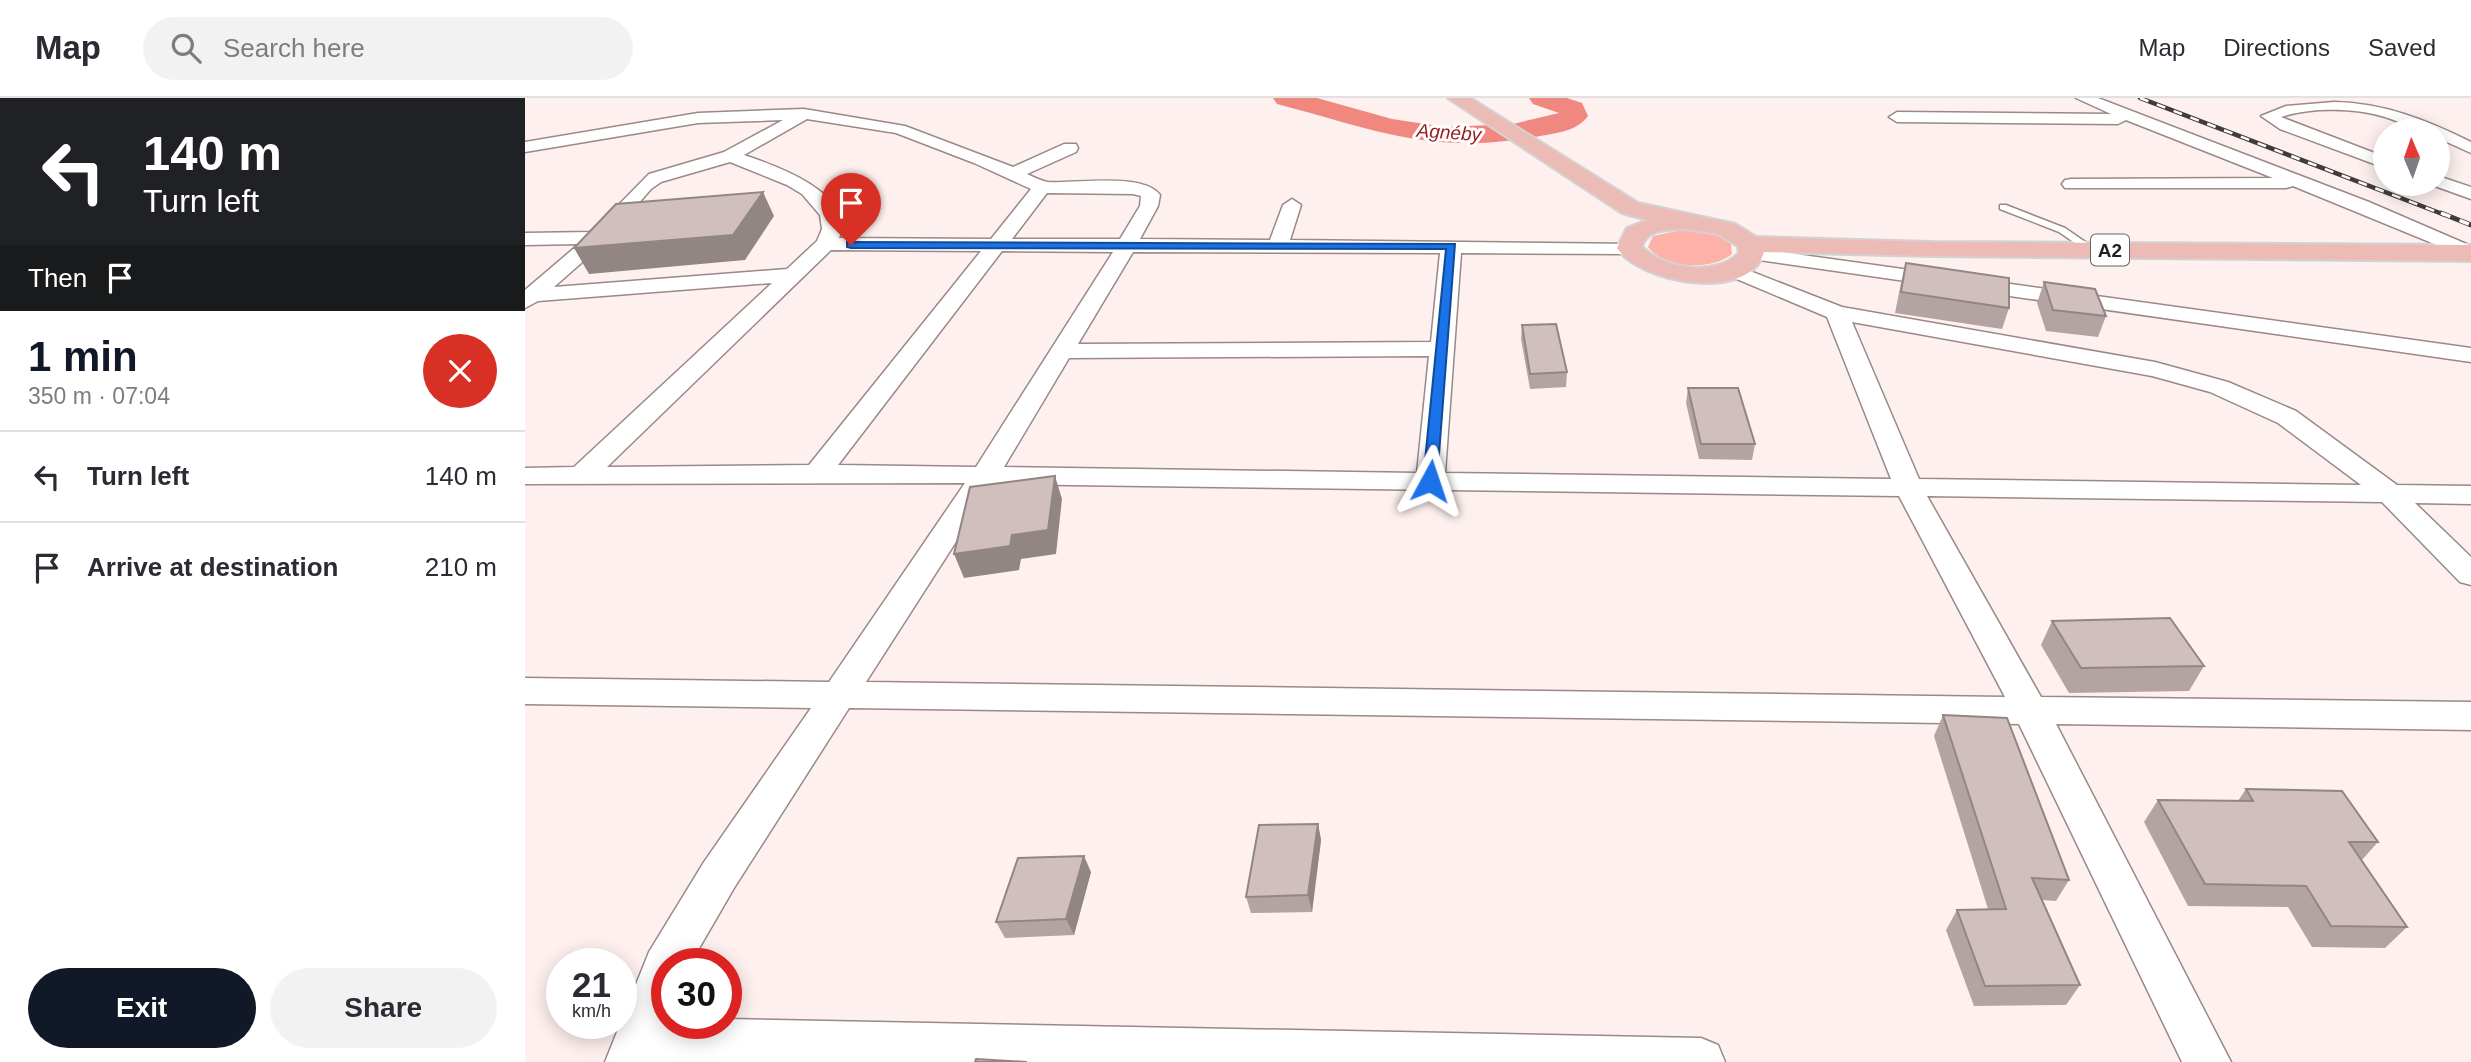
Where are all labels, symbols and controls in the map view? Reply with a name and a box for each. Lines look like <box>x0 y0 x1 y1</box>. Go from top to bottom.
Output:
search box <box>143 17 633 80</box>
text: Map <box>35 29 101 66</box>
icon: search <box>167 29 205 67</box>
text: Search here <box>223 33 365 63</box>
text: Map <box>2139 34 2185 61</box>
text: Directions <box>2223 34 2330 61</box>
text: Saved <box>2368 34 2436 61</box>
north arrow <box>2373 119 2450 196</box>
map controls <box>2373 119 2450 196</box>
water label: Agnéby <box>1415 120 1483 145</box>
icon: left <box>28 126 119 217</box>
text: 140 m <box>143 126 282 180</box>
pin <box>821 173 881 245</box>
text: Turn left <box>143 183 259 219</box>
icon: arrive <box>832 184 870 222</box>
road number: A2 <box>2091 234 2129 266</box>
icon: arrive <box>101 259 139 297</box>
text: Then <box>28 263 87 293</box>
text: 1 min <box>28 333 138 380</box>
button: close <box>423 334 497 408</box>
text: 350 m · 07:04 <box>28 383 170 409</box>
position arrow <box>1393 444 1467 518</box>
icon: left <box>28 458 66 496</box>
text: Turn left <box>87 461 189 491</box>
text: 140 m <box>425 461 497 491</box>
icon: arrive <box>28 549 66 587</box>
text: Arrive at destination <box>87 552 338 582</box>
text: 210 m <box>425 552 497 582</box>
speed limit sign: 30 <box>651 948 742 1039</box>
text: 21 <box>572 965 611 1004</box>
button: Exit <box>28 968 256 1048</box>
button: Share <box>270 968 497 1048</box>
text: km/h <box>572 1001 611 1021</box>

